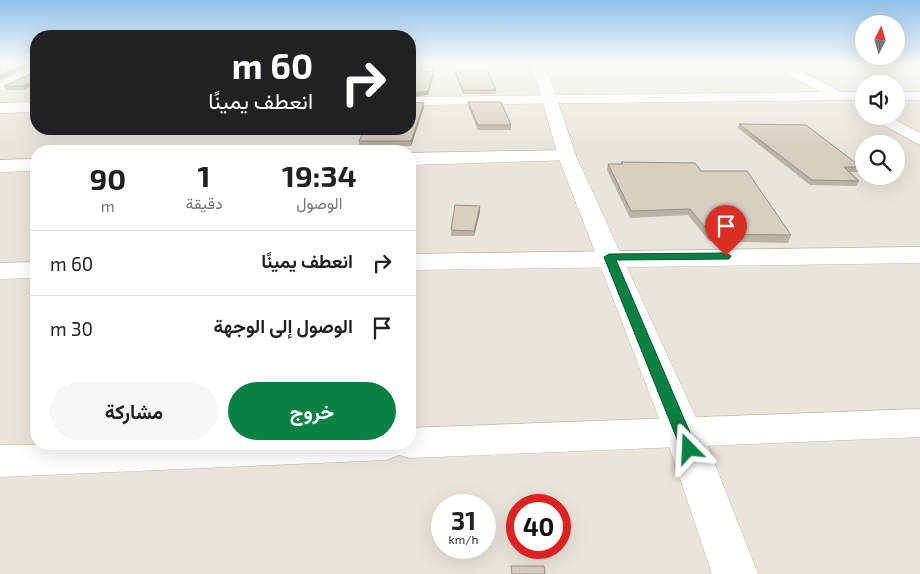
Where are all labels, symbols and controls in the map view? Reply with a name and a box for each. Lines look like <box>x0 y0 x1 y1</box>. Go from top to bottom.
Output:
north arrow <box>855 15 905 65</box>
map controls <box>855 15 905 185</box>
text: 60 m <box>232 44 313 86</box>
icon: right <box>331 50 396 115</box>
button: sound <box>855 75 905 125</box>
text: انعطف يمينًا <box>208 87 313 113</box>
button: search <box>855 135 905 185</box>
text: 1 <box>198 157 211 193</box>
text: 19:34 <box>282 157 357 193</box>
text: 90 <box>89 160 126 196</box>
text: دقيقة <box>186 193 223 212</box>
text: الوصول <box>296 193 342 212</box>
text: m <box>101 196 115 215</box>
pin <box>705 205 747 256</box>
icon: arrive <box>712 212 740 240</box>
text: انعطف يمينًا <box>261 249 353 272</box>
icon: right <box>368 249 396 277</box>
text: 60 m <box>50 252 93 275</box>
text: الوصول إلى الوجهة <box>213 314 353 337</box>
icon: arrive <box>368 314 396 342</box>
text: 30 m <box>50 317 93 340</box>
button: مشاركة <box>50 382 218 440</box>
button: خروج <box>228 382 396 440</box>
position arrow <box>662 422 714 474</box>
speed limit sign: 40 <box>506 494 571 559</box>
text: 31 <box>451 505 476 535</box>
text: km/h <box>449 532 478 546</box>

